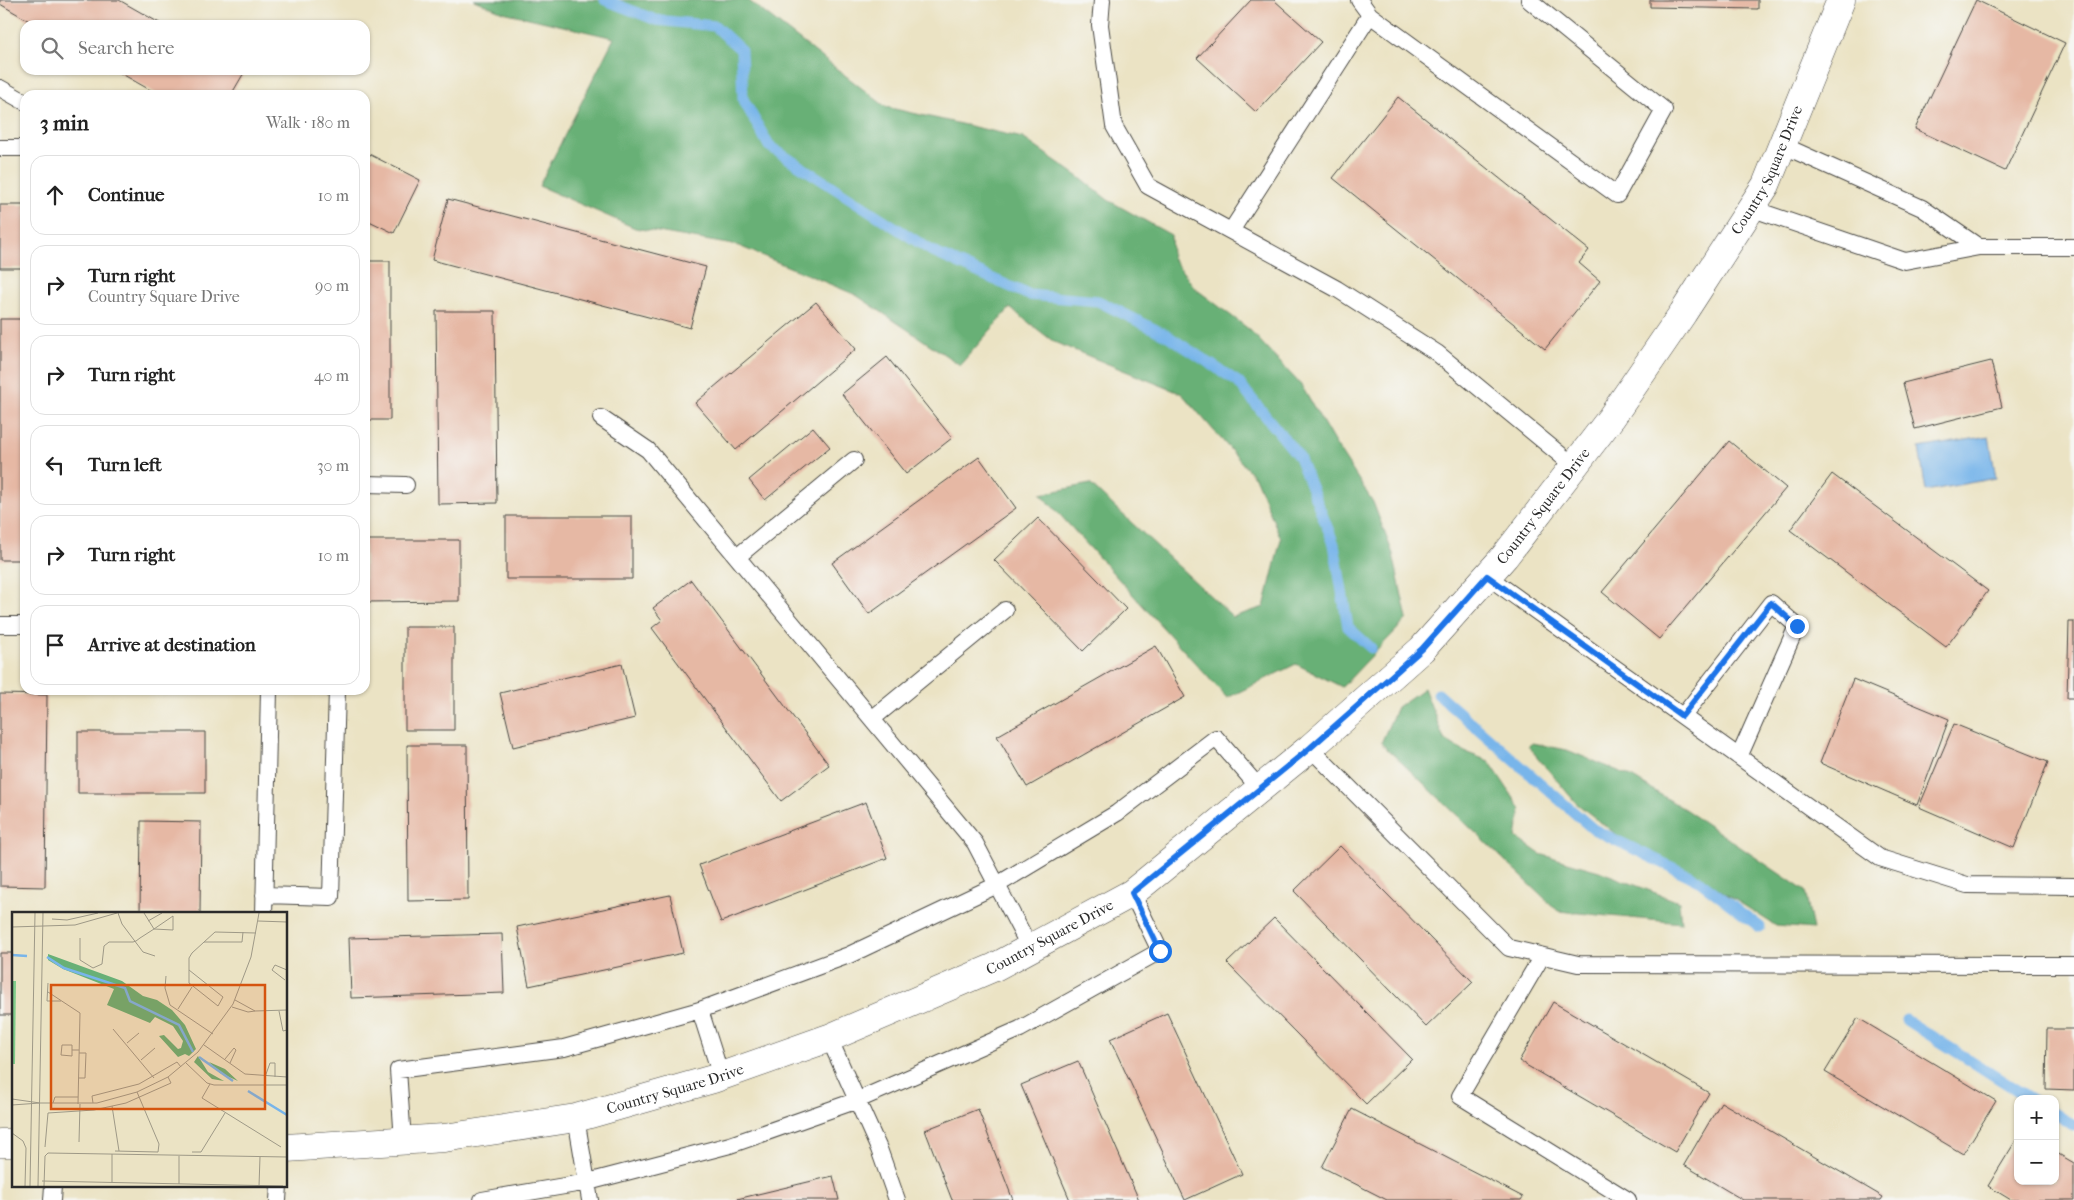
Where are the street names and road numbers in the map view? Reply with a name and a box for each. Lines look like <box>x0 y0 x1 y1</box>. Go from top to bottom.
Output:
street label: Country Square Drive <box>1727 102 1806 238</box>
street label: Country Square Drive <box>1493 444 1594 568</box>
street label: Country Square Drive <box>983 895 1117 979</box>
street label: Country Square Drive <box>604 1060 747 1118</box>

